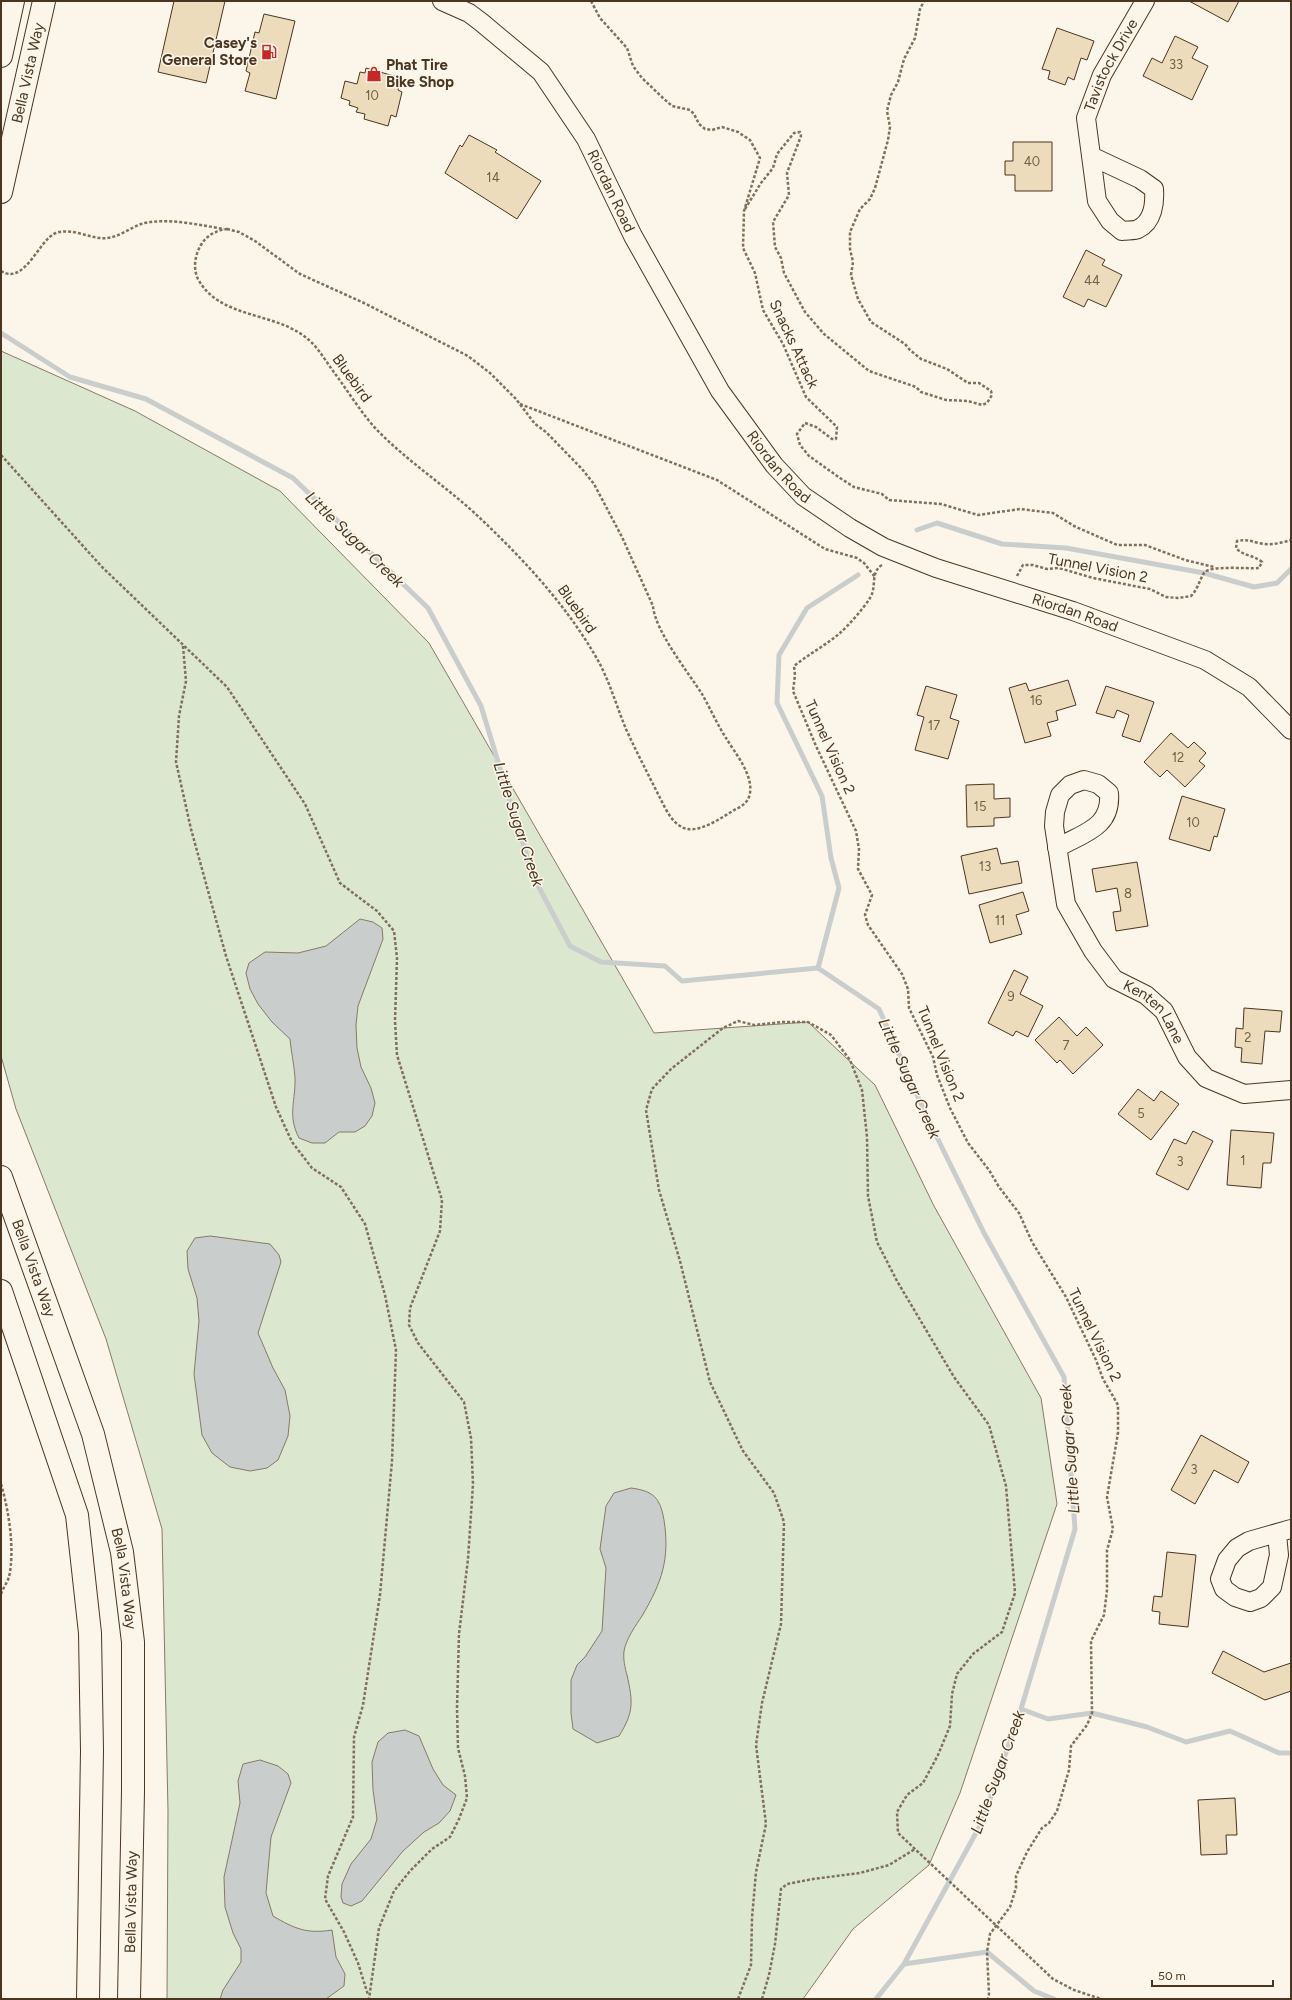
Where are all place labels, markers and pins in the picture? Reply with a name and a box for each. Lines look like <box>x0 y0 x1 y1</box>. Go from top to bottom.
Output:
place label: Casey's General Store <box>162 34 258 69</box>
fuel station icon: Casey's General Store <box>260 43 278 61</box>
place label: Phat Tire Bike Shop <box>386 56 454 91</box>
shop icon: Phat Tire Bike Shop <box>365 65 383 83</box>

